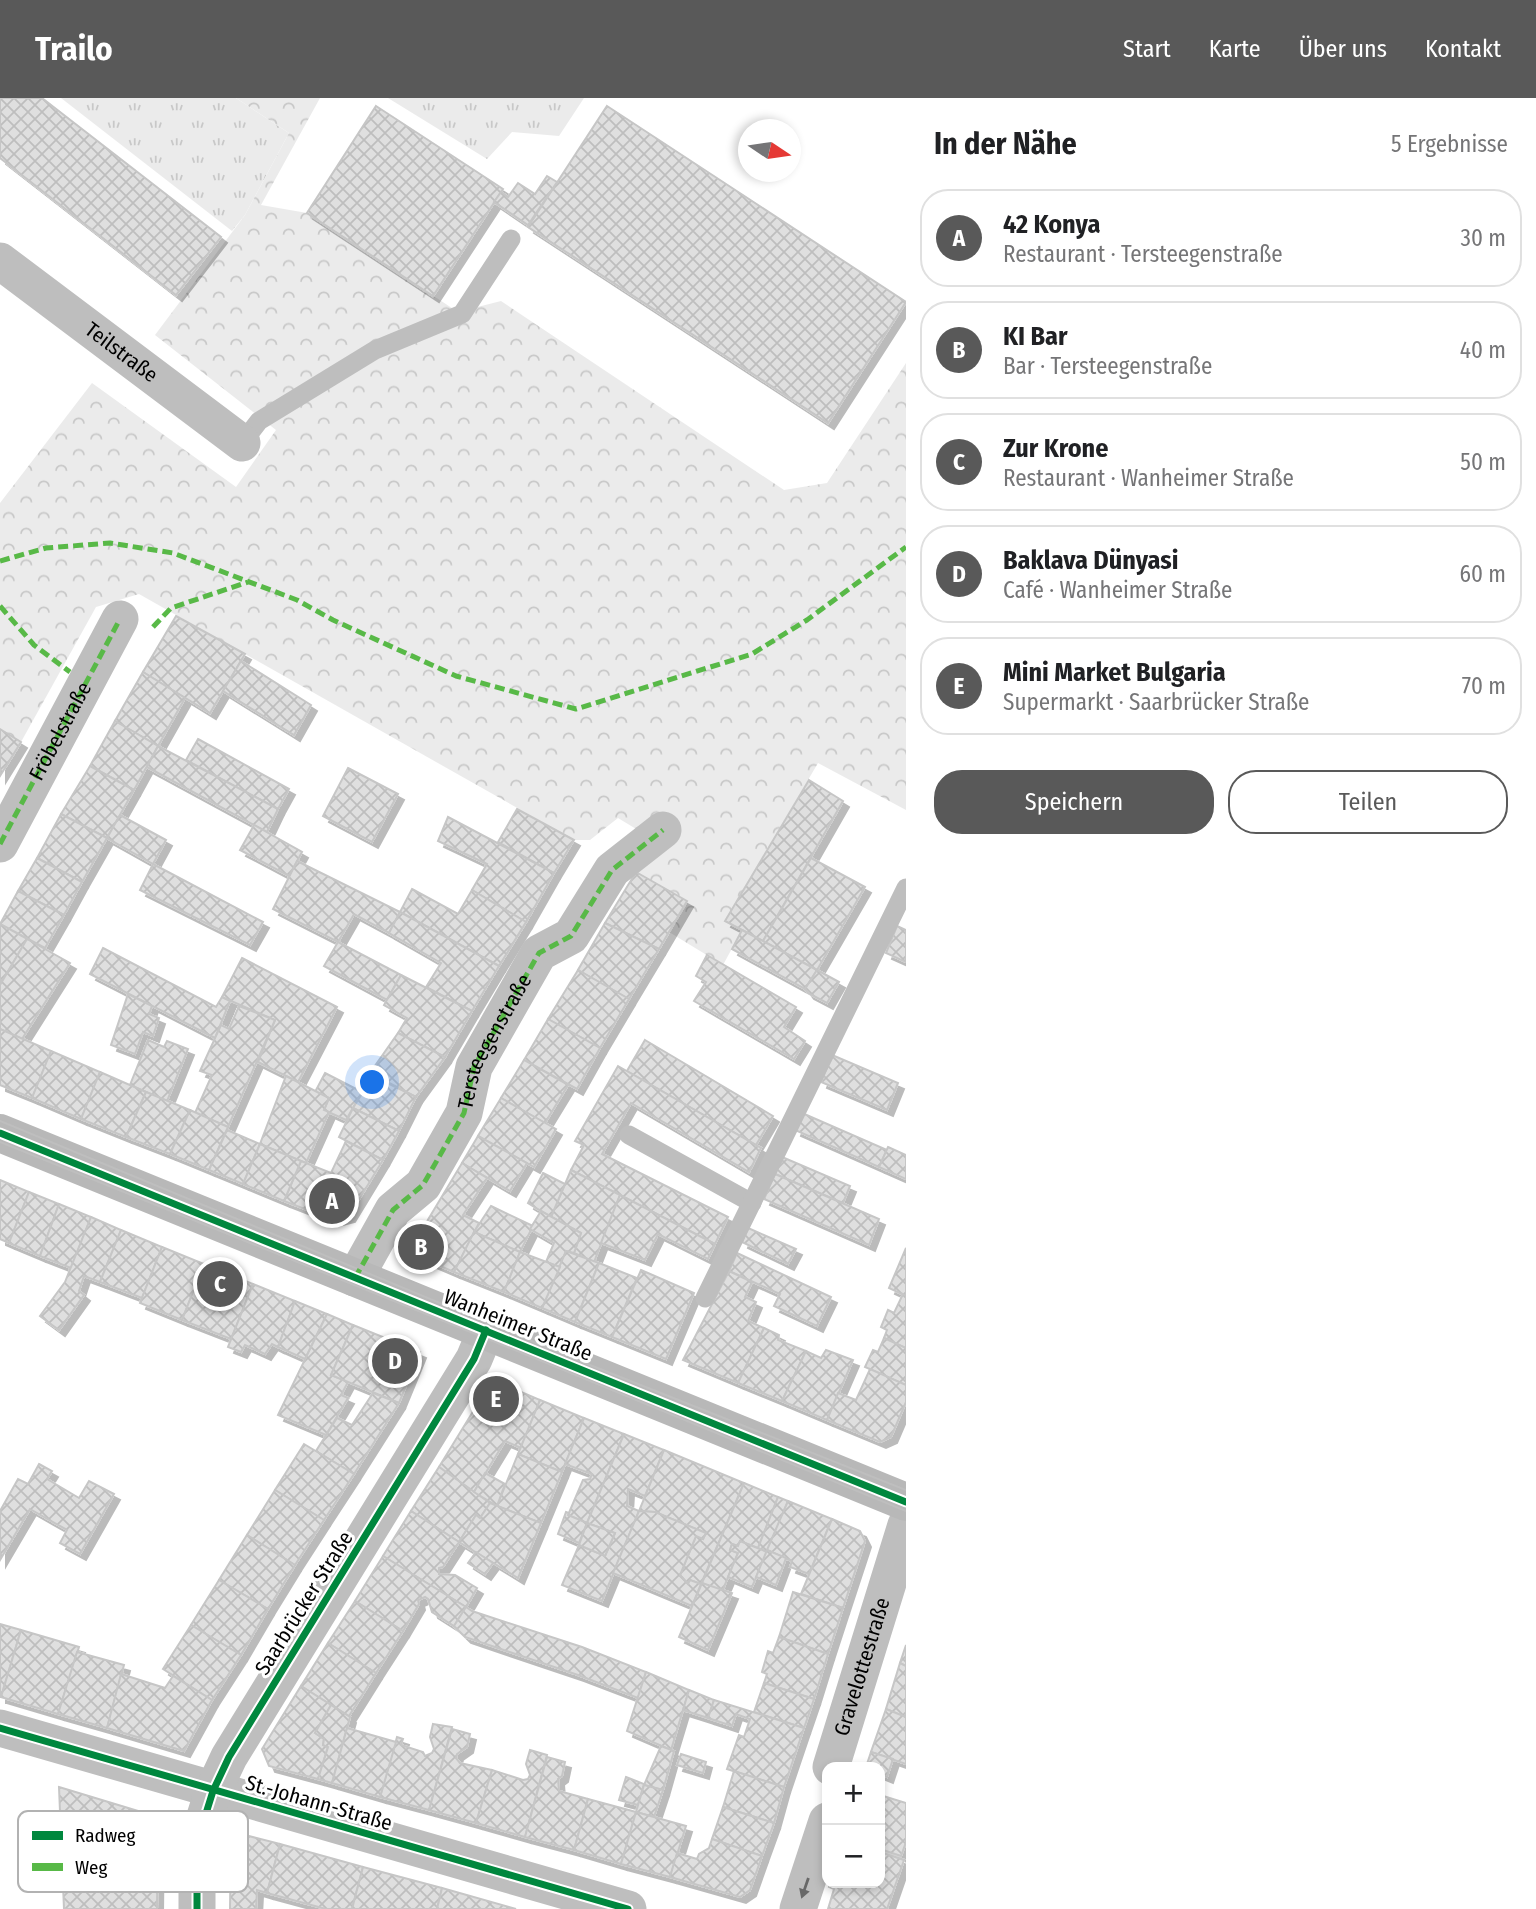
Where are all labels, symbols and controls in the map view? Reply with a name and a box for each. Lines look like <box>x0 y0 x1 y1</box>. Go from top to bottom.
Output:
text: Trailo <box>35 29 113 69</box>
text: Start <box>1123 35 1171 63</box>
text: Karte <box>1209 35 1261 63</box>
text: Über uns <box>1299 35 1387 63</box>
text: Kontakt <box>1425 35 1501 63</box>
north arrow <box>738 119 801 182</box>
text: In der Nähe <box>934 126 1077 162</box>
text: 5 Ergebnisse <box>1391 130 1508 158</box>
text: 42 Konya <box>1003 209 1100 240</box>
text: A <box>953 224 965 252</box>
text: 30 m <box>1461 224 1506 252</box>
text: Restaurant · Tersteegenstraße <box>1003 240 1283 268</box>
street label: Teilstraße <box>80 317 163 388</box>
text: KI Bar <box>1003 321 1067 352</box>
text: B <box>953 336 965 364</box>
text: 40 m <box>1460 336 1506 364</box>
text: Bar · Tersteegenstraße <box>1003 352 1212 380</box>
text: Zur Krone <box>1003 433 1108 464</box>
text: C <box>953 448 965 476</box>
text: 50 m <box>1460 448 1506 476</box>
text: Restaurant · Wanheimer Straße <box>1003 464 1294 492</box>
text: Baklava Dünyasi <box>1003 545 1178 576</box>
text: D <box>952 560 966 588</box>
text: 60 m <box>1460 560 1506 588</box>
text: Café · Wanheimer Straße <box>1003 576 1232 604</box>
text: Mini Market Bulgaria <box>1003 657 1226 688</box>
text: E <box>954 672 964 700</box>
text: 70 m <box>1462 672 1506 700</box>
street label: Fröbelstraße <box>23 677 97 785</box>
text: Supermarkt · Saarbrücker Straße <box>1003 688 1309 716</box>
button: Speichern <box>934 770 1214 834</box>
button: Teilen <box>1228 770 1508 834</box>
street label: Tersteegenstraße <box>452 969 537 1112</box>
your location <box>355 1065 389 1099</box>
pin: A <box>309 1175 355 1227</box>
pin: B <box>398 1221 444 1273</box>
pin: C <box>197 1258 243 1310</box>
street label: Wanheimer Straße <box>440 1283 596 1367</box>
pin: D <box>372 1335 418 1387</box>
pin: E <box>473 1373 519 1425</box>
street label: Saarbrücker Straße <box>249 1526 359 1680</box>
street label: Gravelottestraße <box>828 1595 896 1739</box>
map controls <box>822 1762 885 1888</box>
button: + <box>822 1762 885 1825</box>
street label: St.-Johann-Straße <box>243 1770 395 1836</box>
legend <box>18 1811 248 1892</box>
text: Radweg <box>75 1824 135 1847</box>
button: − <box>822 1825 885 1888</box>
text: Weg <box>75 1856 107 1879</box>
one-way arrow <box>799 1878 810 1899</box>

